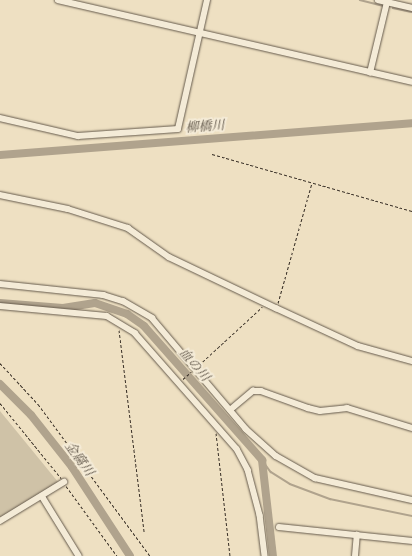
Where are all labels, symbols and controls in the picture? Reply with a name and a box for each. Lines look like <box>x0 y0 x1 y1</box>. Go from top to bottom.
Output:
water label: 柳橋川 <box>185 118 225 136</box>
water label: 血の川 <box>175 345 213 385</box>
water label: 金腐川 <box>61 439 97 479</box>

